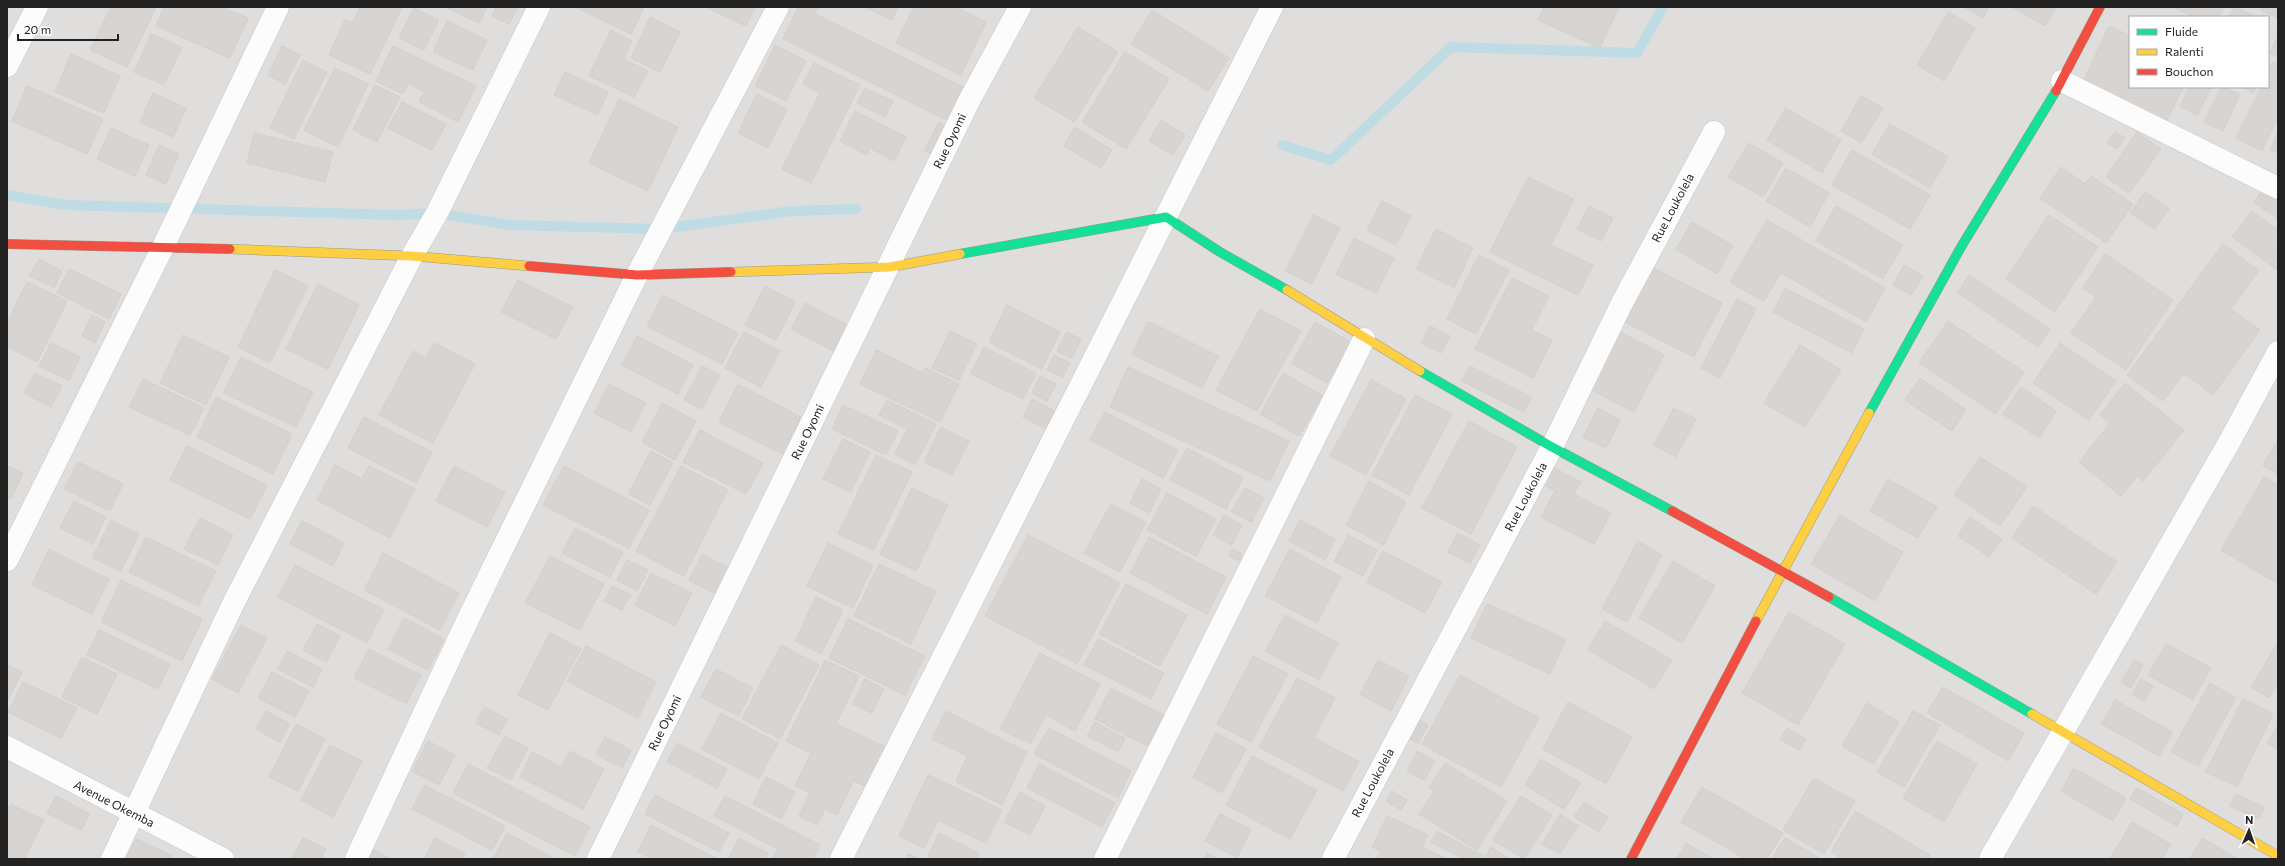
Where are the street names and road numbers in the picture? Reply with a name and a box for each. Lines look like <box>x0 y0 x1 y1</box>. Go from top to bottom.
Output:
street label: Rue Oyomi <box>930 111 969 171</box>
street label: Rue Loukolela <box>1648 171 1696 244</box>
street label: Rue Oyomi <box>788 402 827 462</box>
street label: Rue Loukolela <box>1501 460 1549 533</box>
street label: Rue Oyomi <box>645 693 684 753</box>
street label: Rue Loukolela <box>1348 746 1396 819</box>
street label: Avenue Okemba <box>72 777 157 829</box>

